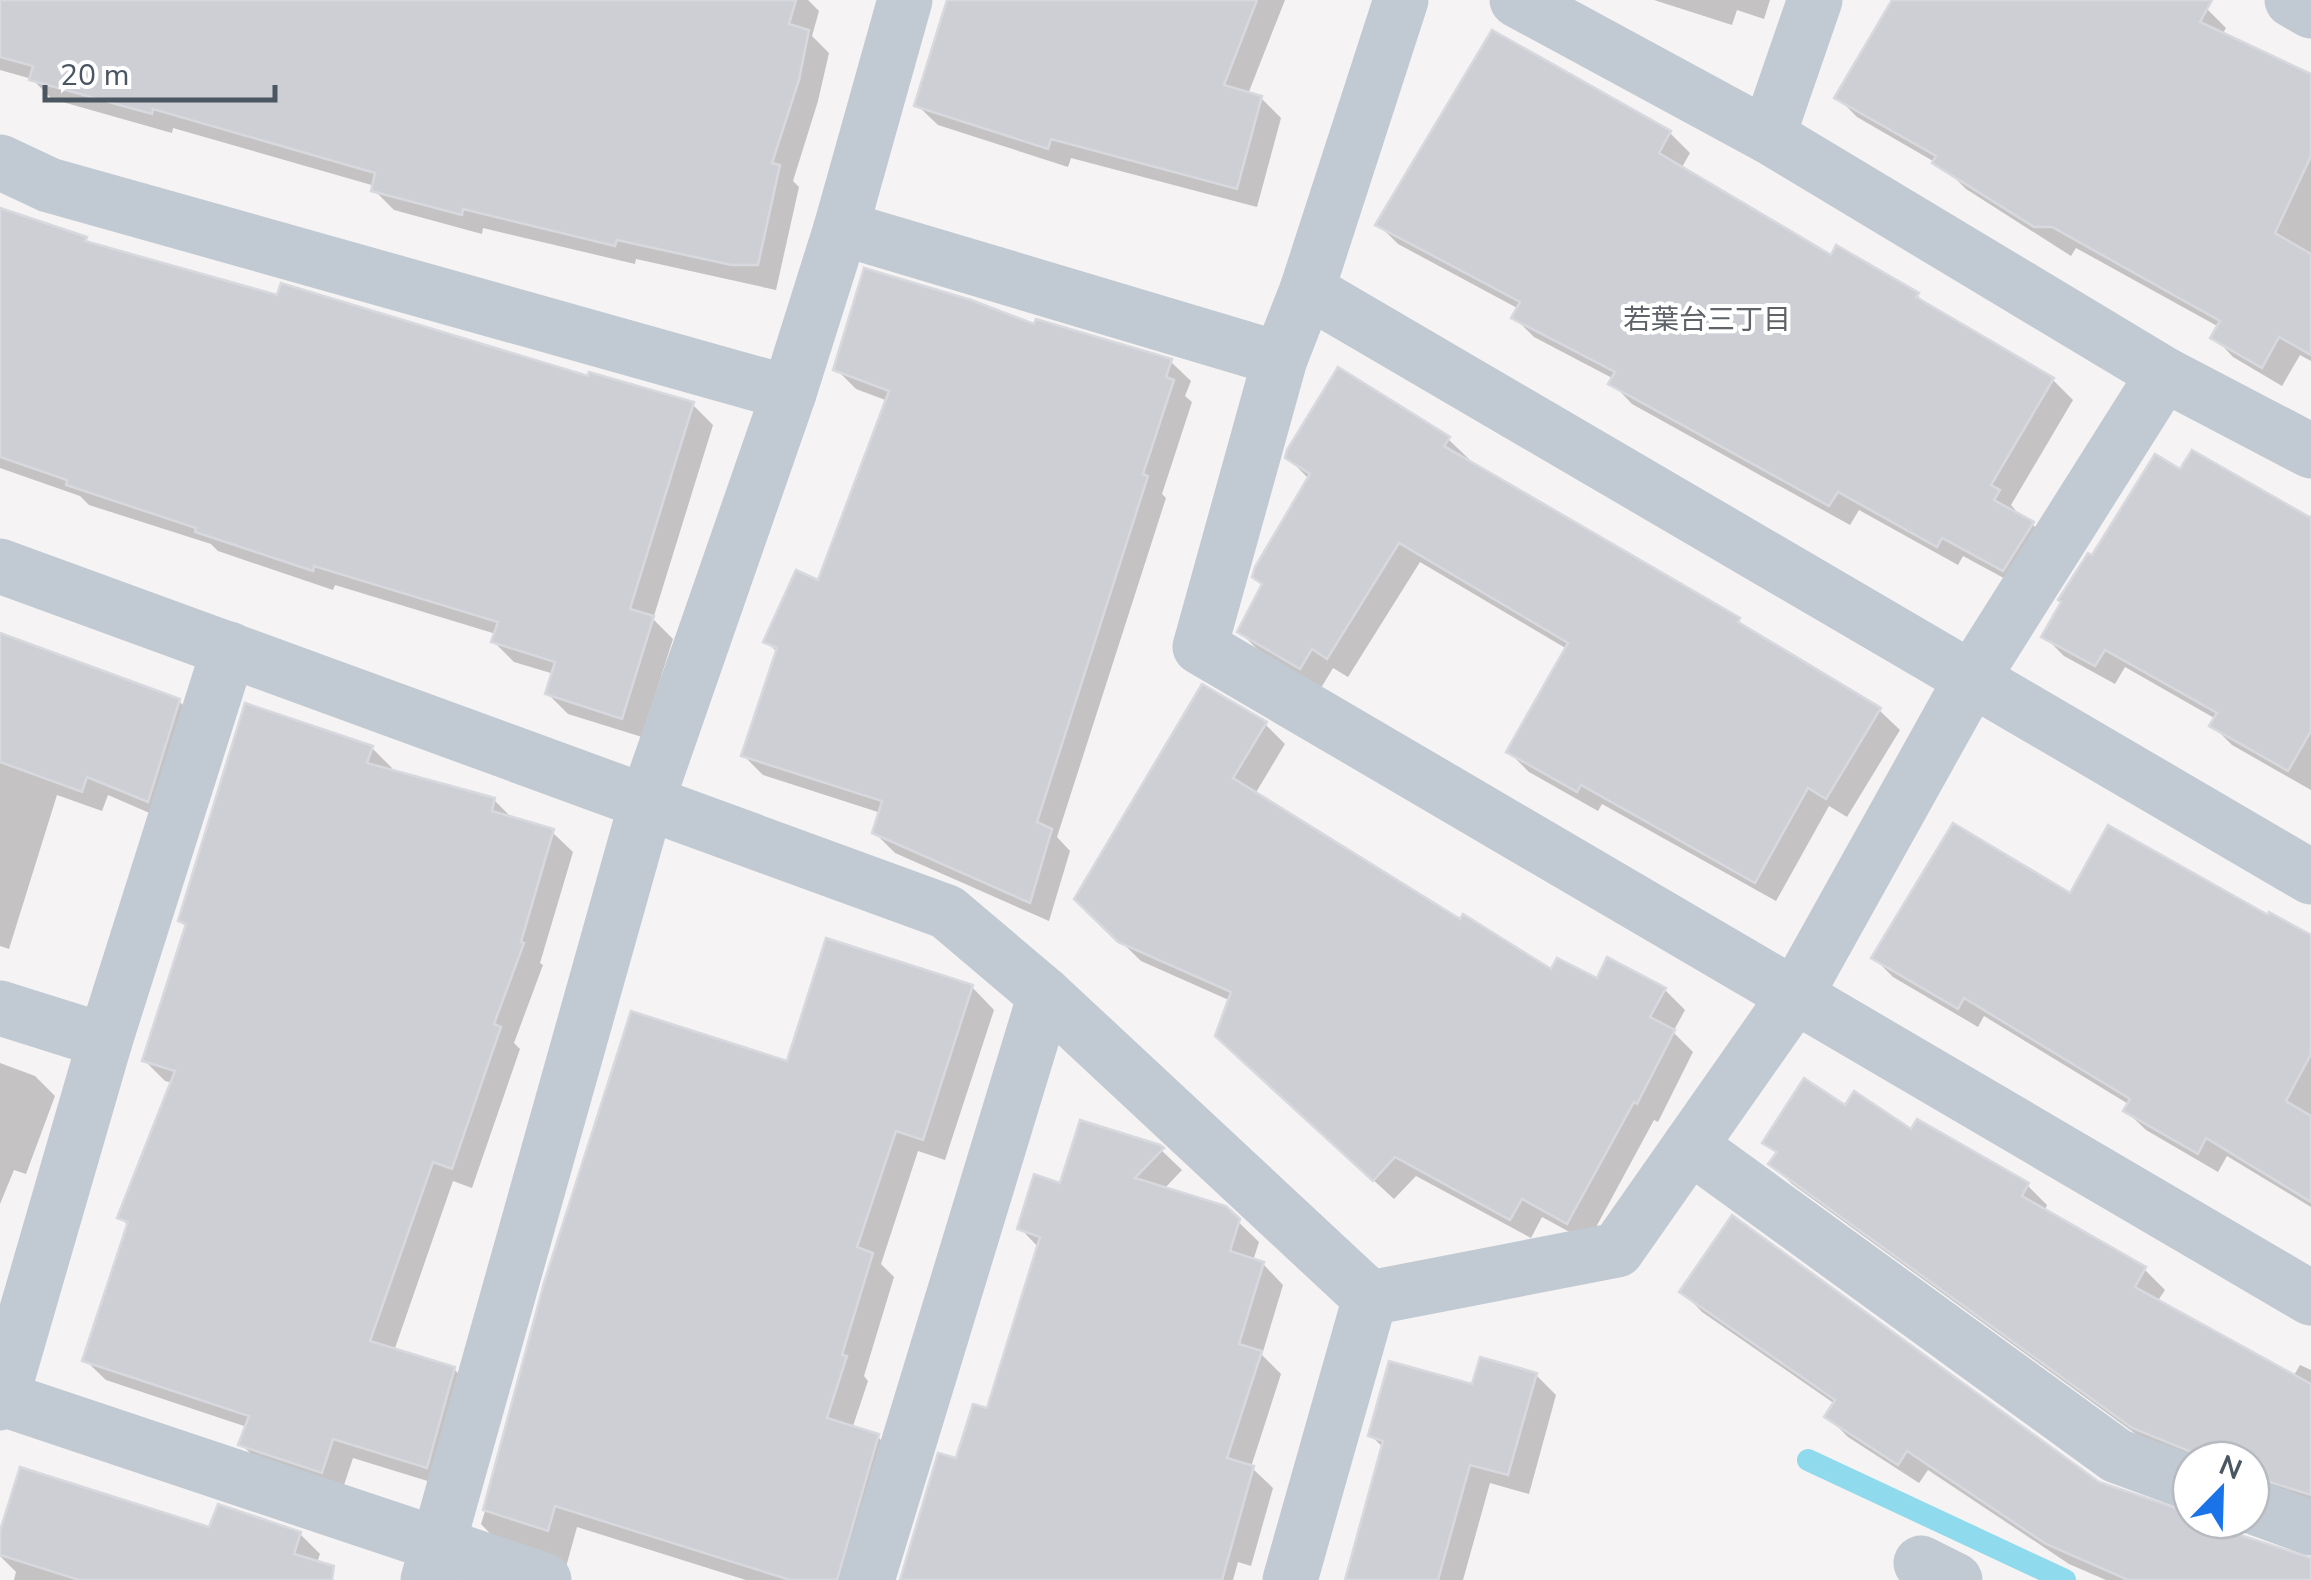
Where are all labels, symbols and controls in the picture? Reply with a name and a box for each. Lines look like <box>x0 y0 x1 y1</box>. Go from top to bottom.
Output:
scale bar <box>45 40 275 102</box>
text: 20 m <box>60 55 129 96</box>
district label: 若葉台三丁目 <box>1623 301 1791 339</box>
north arrow <box>2171 1440 2271 1540</box>
text: N <box>2213 1446 2247 1489</box>

